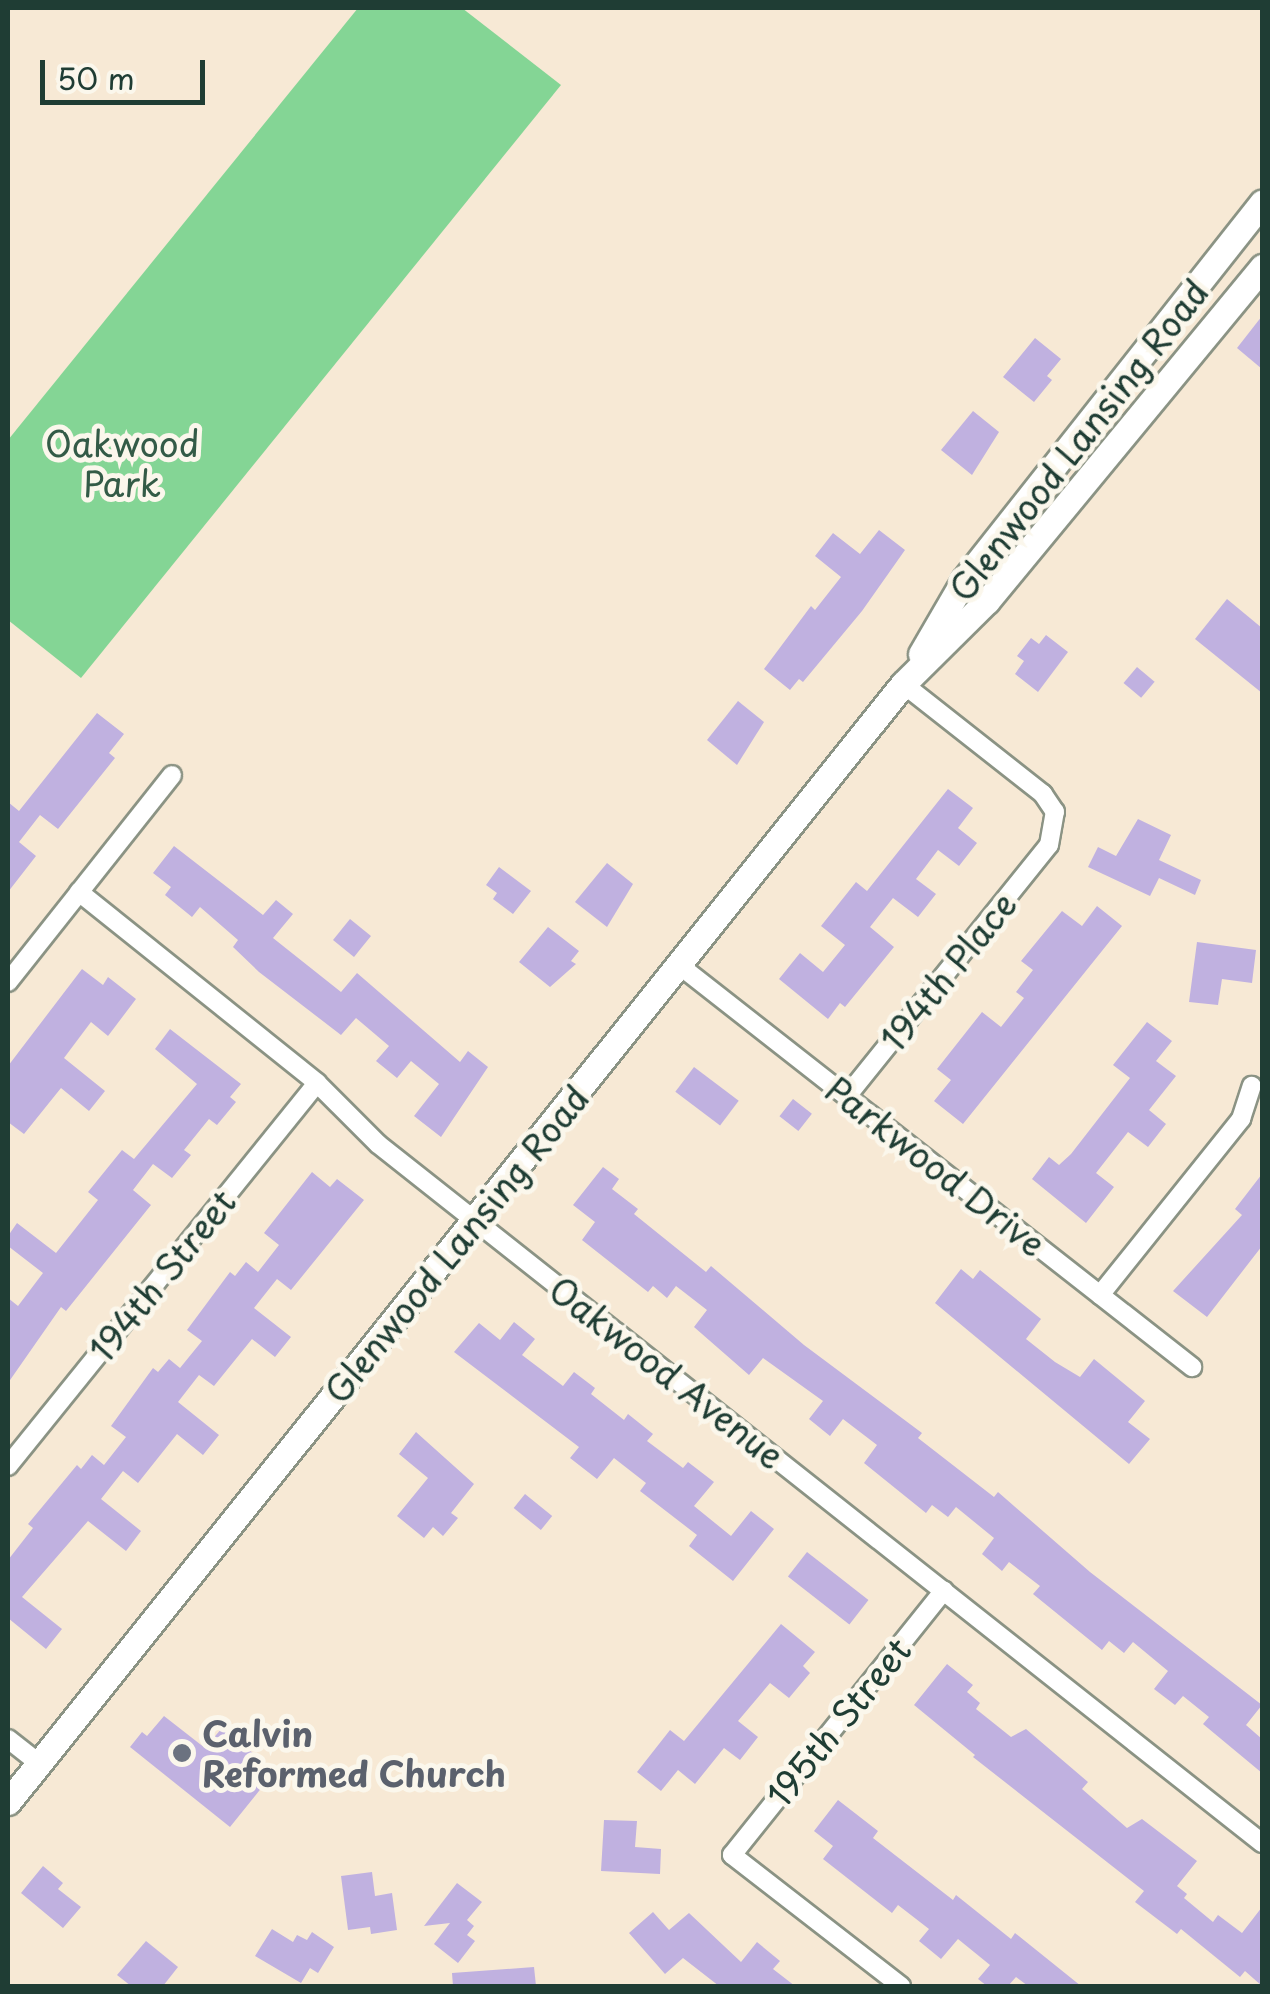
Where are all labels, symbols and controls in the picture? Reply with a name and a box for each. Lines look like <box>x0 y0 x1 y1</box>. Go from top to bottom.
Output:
scale bar <box>45 40 210 102</box>
text: 50 m <box>57 55 135 100</box>
street label: Glenwood Lansing Road <box>939 270 1217 610</box>
park label: Oakwood Park <box>45 422 199 504</box>
street label: 194th Place <box>871 883 1025 1059</box>
street label: Parkwood Drive <box>818 1067 1054 1265</box>
street label: Glenwood Lansing Road <box>315 1076 597 1412</box>
street label: 194th Street <box>80 1181 244 1369</box>
street label: Oakwood Avenue <box>541 1267 793 1477</box>
street label: 195th Street <box>756 1628 920 1816</box>
place label: Calvin Reformed Church <box>202 1712 507 1794</box>
marker: Calvin Reformed Church <box>171 1742 193 1764</box>

